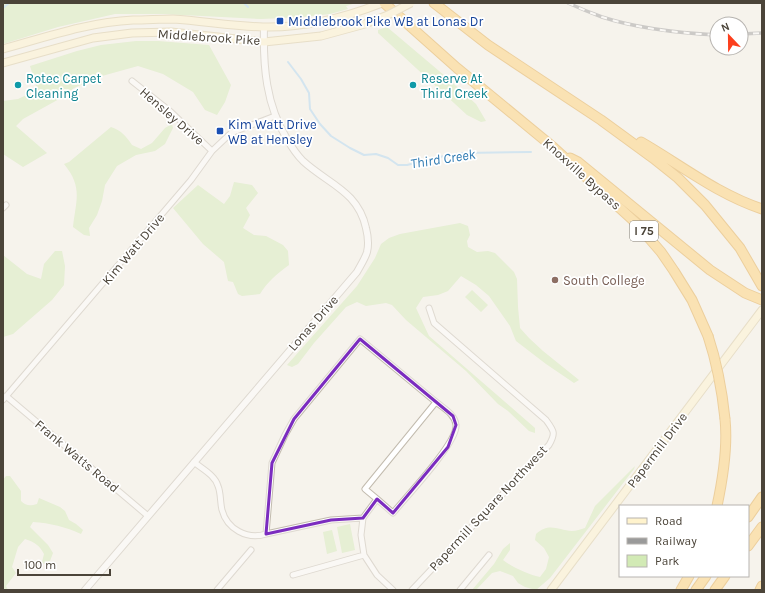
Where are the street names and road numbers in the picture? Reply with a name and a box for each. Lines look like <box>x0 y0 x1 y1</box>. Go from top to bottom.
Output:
street label: Middlebrook Pike <box>157 26 261 48</box>
street label: Hensley Drive <box>137 84 207 148</box>
street label: Knoxville Bypass <box>540 135 624 213</box>
street label: Kim Watt Drive <box>99 210 167 288</box>
road number: I 75 <box>630 221 658 241</box>
street label: Lonas Drive <box>285 292 341 354</box>
street label: Papermill Drive <box>624 409 690 490</box>
street label: Frank Watts Road <box>32 417 122 495</box>
street label: Papermill Square Northwest <box>426 442 551 574</box>

